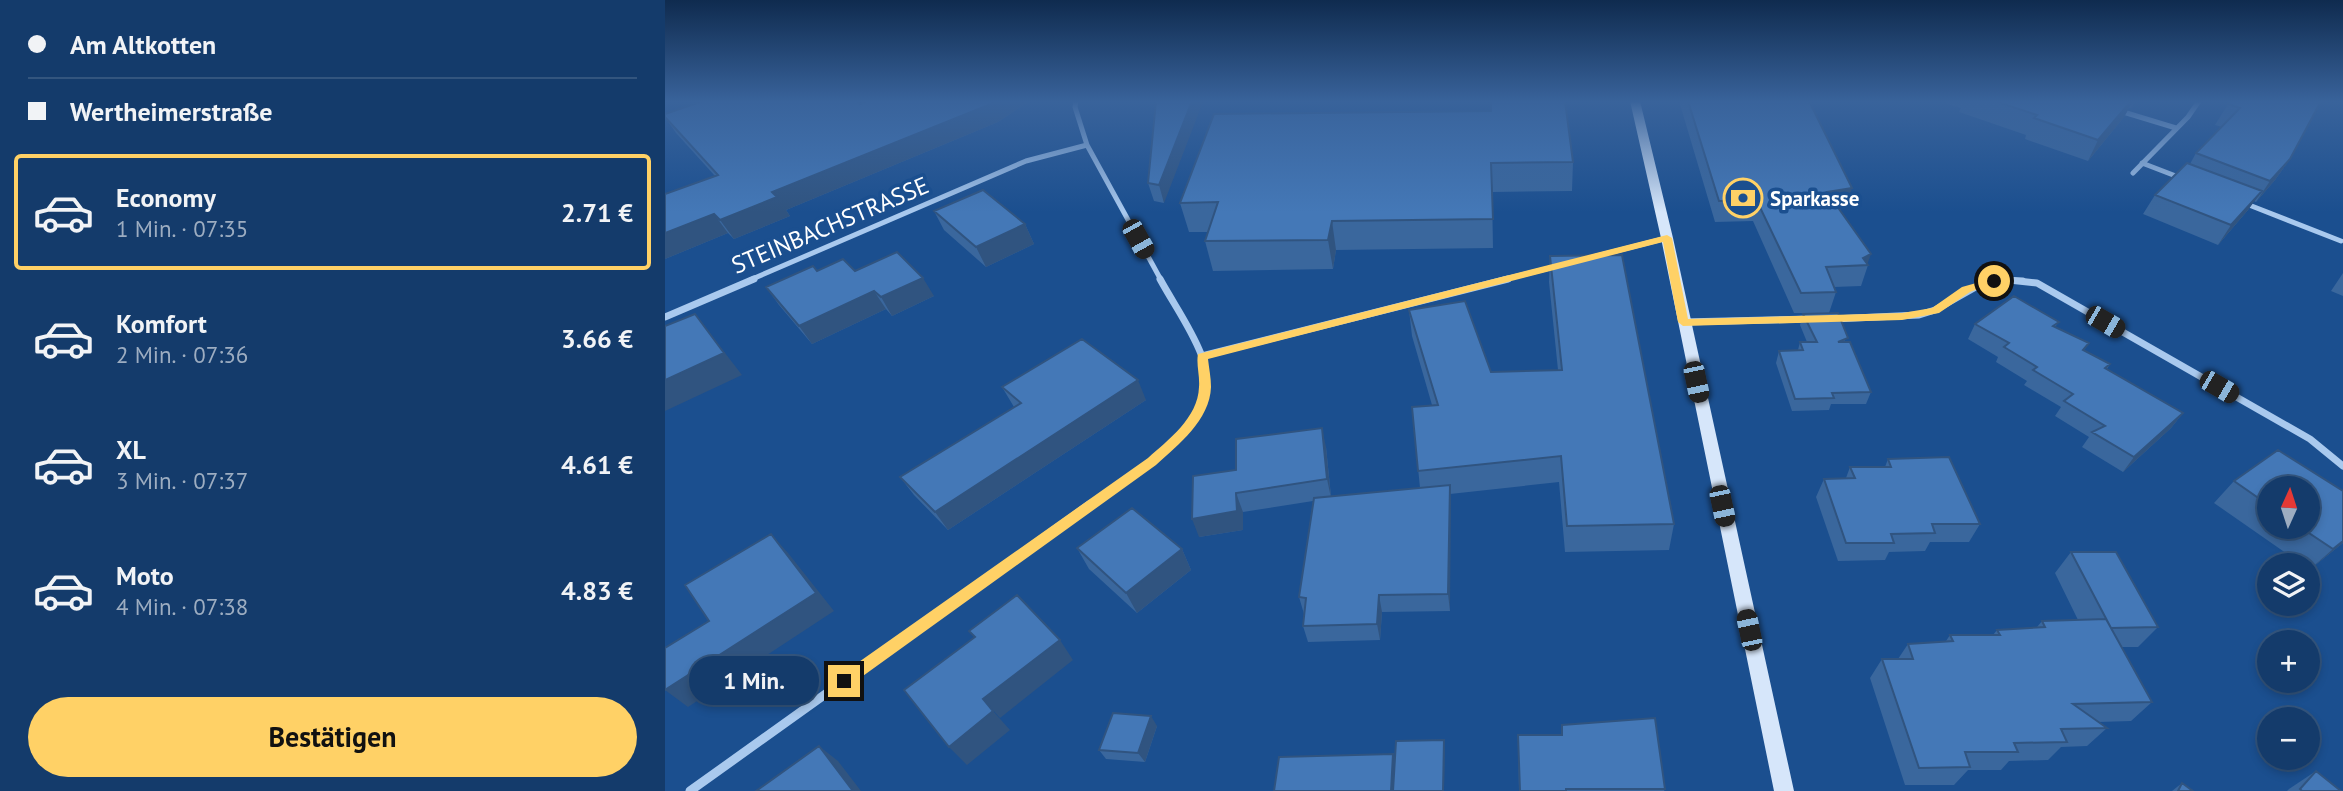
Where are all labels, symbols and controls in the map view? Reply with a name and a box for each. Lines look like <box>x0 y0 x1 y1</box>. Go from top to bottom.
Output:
text: Am Altkotten <box>70 28 216 61</box>
text: Wertheimerstraße <box>70 95 273 128</box>
street label: STEINBACHSTRASSE <box>727 169 933 281</box>
bank icon: Sparkasse <box>1722 177 1764 219</box>
icon: car <box>32 181 95 244</box>
text: Economy <box>116 181 216 214</box>
place label: Sparkasse <box>1770 185 1859 212</box>
text: 2.71 € <box>561 196 633 229</box>
text: 1 Min. · 07:35 <box>116 214 248 243</box>
car <box>1119 216 1158 262</box>
route start <box>1978 265 2010 297</box>
car <box>2082 302 2129 342</box>
icon: car <box>32 307 95 370</box>
text: Komfort <box>116 307 207 340</box>
text: 3.66 € <box>561 322 633 355</box>
text: 2 Min. · 07:36 <box>116 340 248 369</box>
car <box>1682 359 1711 405</box>
car <box>2196 367 2243 407</box>
icon: car <box>32 433 95 496</box>
text: XL <box>116 433 146 466</box>
text: 4.61 € <box>561 448 633 481</box>
text: 3 Min. · 07:37 <box>116 466 248 495</box>
north arrow <box>2257 476 2321 539</box>
map controls <box>2257 476 2320 770</box>
car <box>1708 483 1737 529</box>
button: layers <box>2257 553 2320 616</box>
icon: car <box>32 559 95 622</box>
text: Moto <box>116 559 174 592</box>
text: 4.83 € <box>561 574 633 607</box>
text: 4 Min. · 07:38 <box>116 592 248 621</box>
car <box>1735 607 1764 653</box>
button: + <box>2257 630 2320 693</box>
callout: 1 Min. <box>690 656 819 706</box>
route end <box>828 665 860 697</box>
text: 1 Min. <box>723 666 785 695</box>
button: Bestätigen <box>28 697 637 777</box>
button: − <box>2257 707 2320 770</box>

